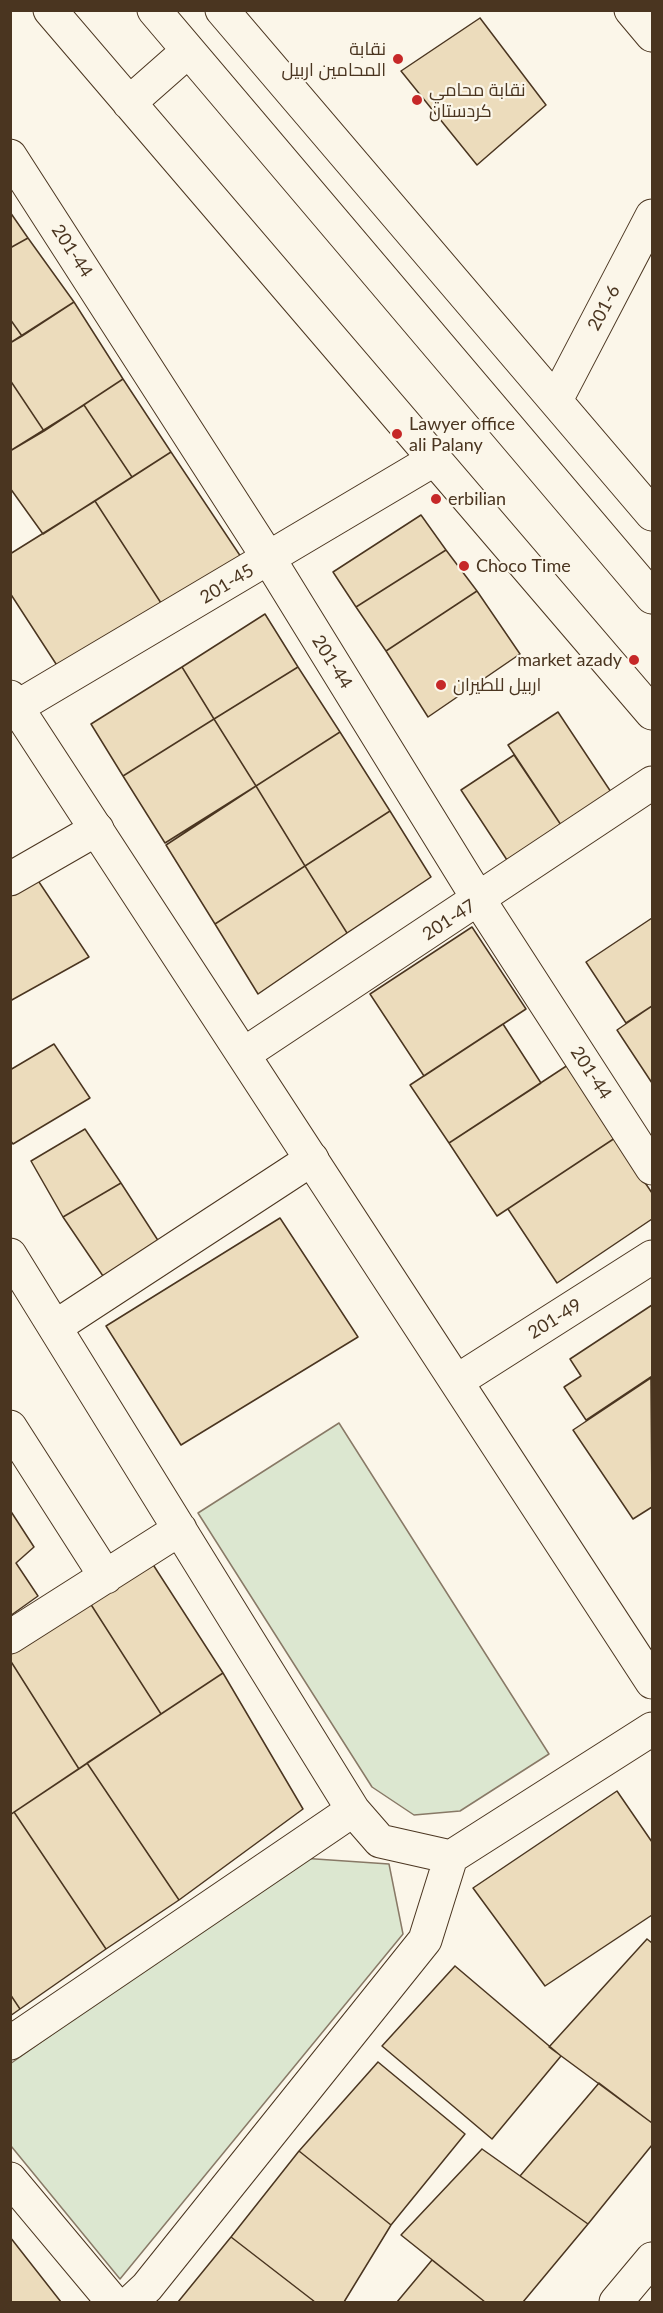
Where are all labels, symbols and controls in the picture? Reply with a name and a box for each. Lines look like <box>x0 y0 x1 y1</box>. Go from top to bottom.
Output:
place label: نقابة المحامين اربيل <box>282 38 386 80</box>
marker: نقابة المحامين اربيل <box>391 52 405 66</box>
place label: نقابة محامي كردستان <box>429 79 526 122</box>
marker: نقابة محامي كردستان <box>410 93 424 107</box>
street label: 201-44 <box>47 220 97 282</box>
street label: 201-6 <box>583 282 625 334</box>
place label: Lawyer office ali Palany <box>409 413 515 456</box>
marker: Lawyer office ali Palany <box>390 427 404 441</box>
place label: erbilian <box>448 488 506 510</box>
marker: erbilian <box>429 492 443 506</box>
place label: Choco Time <box>476 555 571 577</box>
marker: Choco Time <box>457 559 471 573</box>
street label: 201-45 <box>196 560 258 608</box>
street label: 201-44 <box>307 631 357 693</box>
place label: market azady <box>517 649 622 671</box>
marker: market azady <box>627 653 641 667</box>
place label: اربيل للطيران <box>453 674 541 696</box>
marker: اربيل للطيران <box>434 678 448 692</box>
street label: 201-47 <box>418 895 480 945</box>
street label: 201-44 <box>566 1042 616 1104</box>
street label: 201-49 <box>524 1294 586 1344</box>

